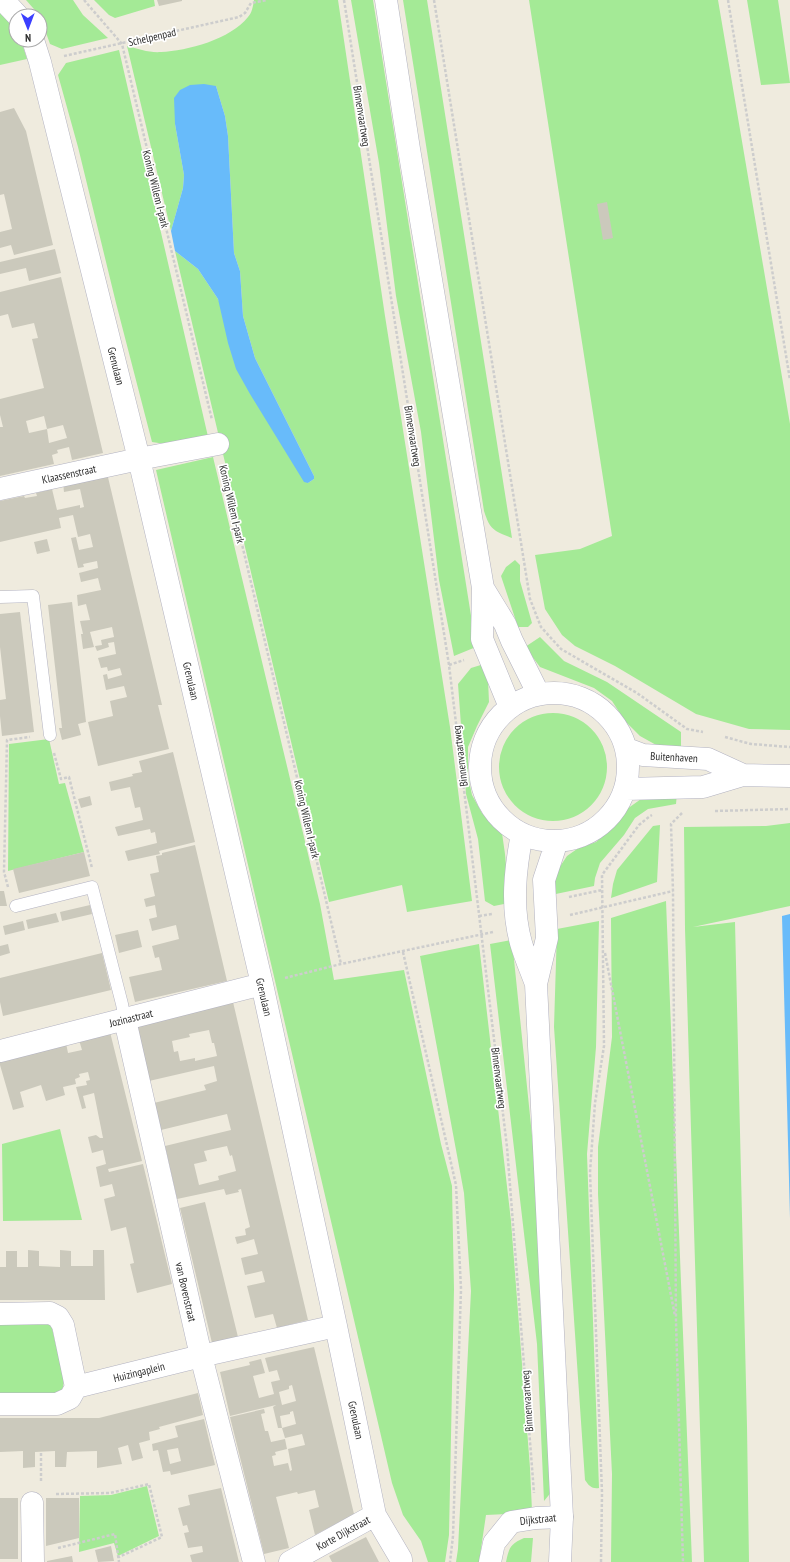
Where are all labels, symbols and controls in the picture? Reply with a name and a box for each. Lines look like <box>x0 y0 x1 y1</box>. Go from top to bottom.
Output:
north arrow <box>8 8 48 48</box>
street label: Schelpenpad <box>127 25 178 49</box>
text: N <box>25 31 31 45</box>
street label: Binnenvaartweg <box>350 84 374 148</box>
street label: Koning Willem I-park <box>140 149 173 230</box>
street label: Grenulaan <box>105 345 128 387</box>
street label: Binnenvaartweg <box>401 404 425 468</box>
street label: Klaassenstraat <box>41 461 97 487</box>
street label: Koning Willem I-park <box>216 464 248 545</box>
street label: Grenulaan <box>180 661 202 702</box>
street label: Binnenvaartweg <box>449 724 471 787</box>
street label: Buitenhaven <box>650 749 698 765</box>
street label: Koning Willem I-park <box>291 779 323 860</box>
street label: Grenulaan <box>253 977 275 1018</box>
street label: Jozinastraat <box>107 1006 154 1030</box>
street label: Binnenvaartweg <box>488 1047 510 1110</box>
street label: van Bovenstraat <box>172 1261 200 1323</box>
street label: Huizingaplein <box>112 1359 166 1385</box>
street label: Binnenvaartweg <box>518 1370 536 1432</box>
street label: Grenulaan <box>345 1400 367 1441</box>
street label: Dijkstraat <box>519 1510 557 1528</box>
street label: Korte Dijkstraat <box>314 1513 372 1553</box>

